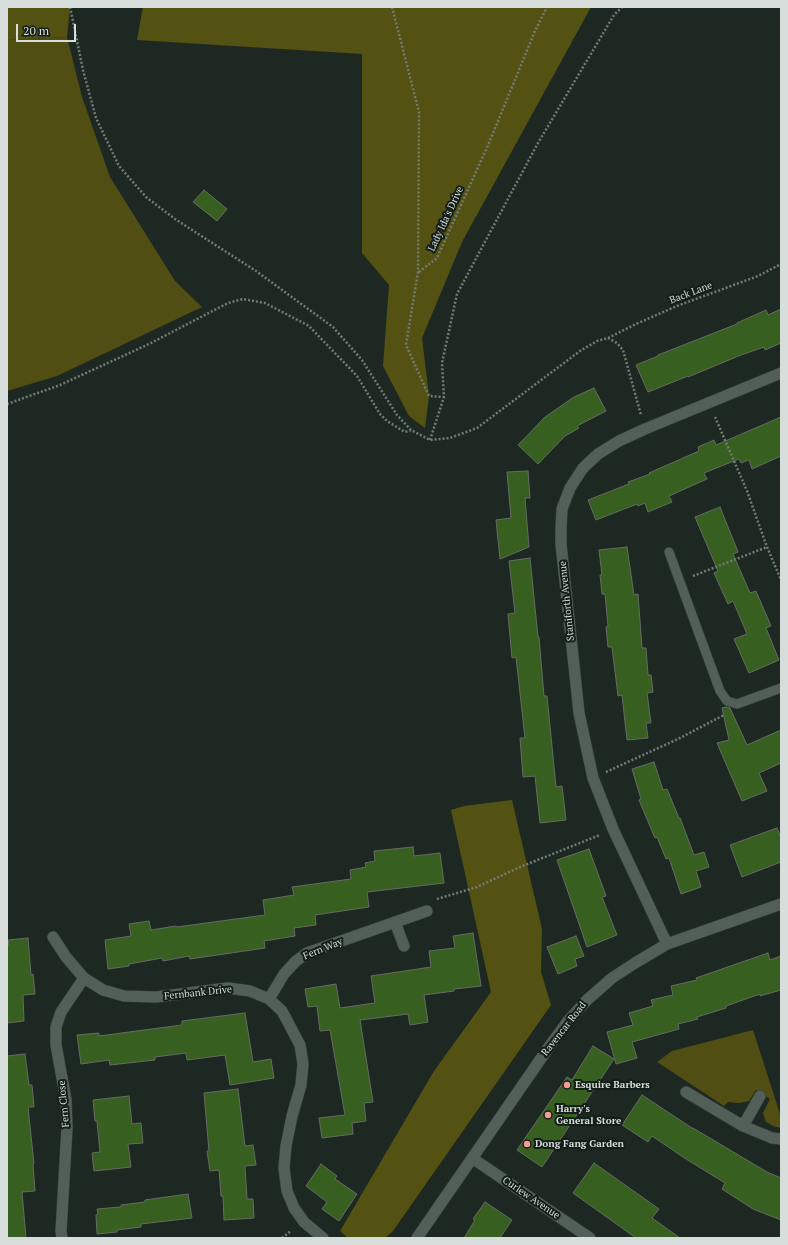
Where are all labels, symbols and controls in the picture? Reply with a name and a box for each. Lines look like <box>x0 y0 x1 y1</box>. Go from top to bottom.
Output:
scale bar <box>18 16 78 42</box>
text: 20 m <box>23 23 49 38</box>
street label: Lady Ida's Drive <box>426 185 466 253</box>
street label: Back Lane <box>668 279 714 307</box>
street label: Staniforth Avenue <box>557 560 577 642</box>
street label: Fern Way <box>302 936 344 962</box>
street label: Fernbank Drive <box>163 983 233 1003</box>
street label: Ravencar Road <box>539 999 589 1059</box>
place label: Esquire Barbers <box>575 1079 650 1091</box>
street label: Fern Close <box>56 1080 72 1128</box>
marker: Esquire Barbers <box>562 1080 572 1090</box>
place label: Harry's General Store <box>556 1103 621 1126</box>
marker: Harry's General Store <box>543 1110 553 1120</box>
place label: Dong Fang Garden <box>535 1138 624 1150</box>
marker: Dong Fang Garden <box>522 1139 532 1149</box>
street label: Curlew Avenue <box>500 1174 562 1222</box>

